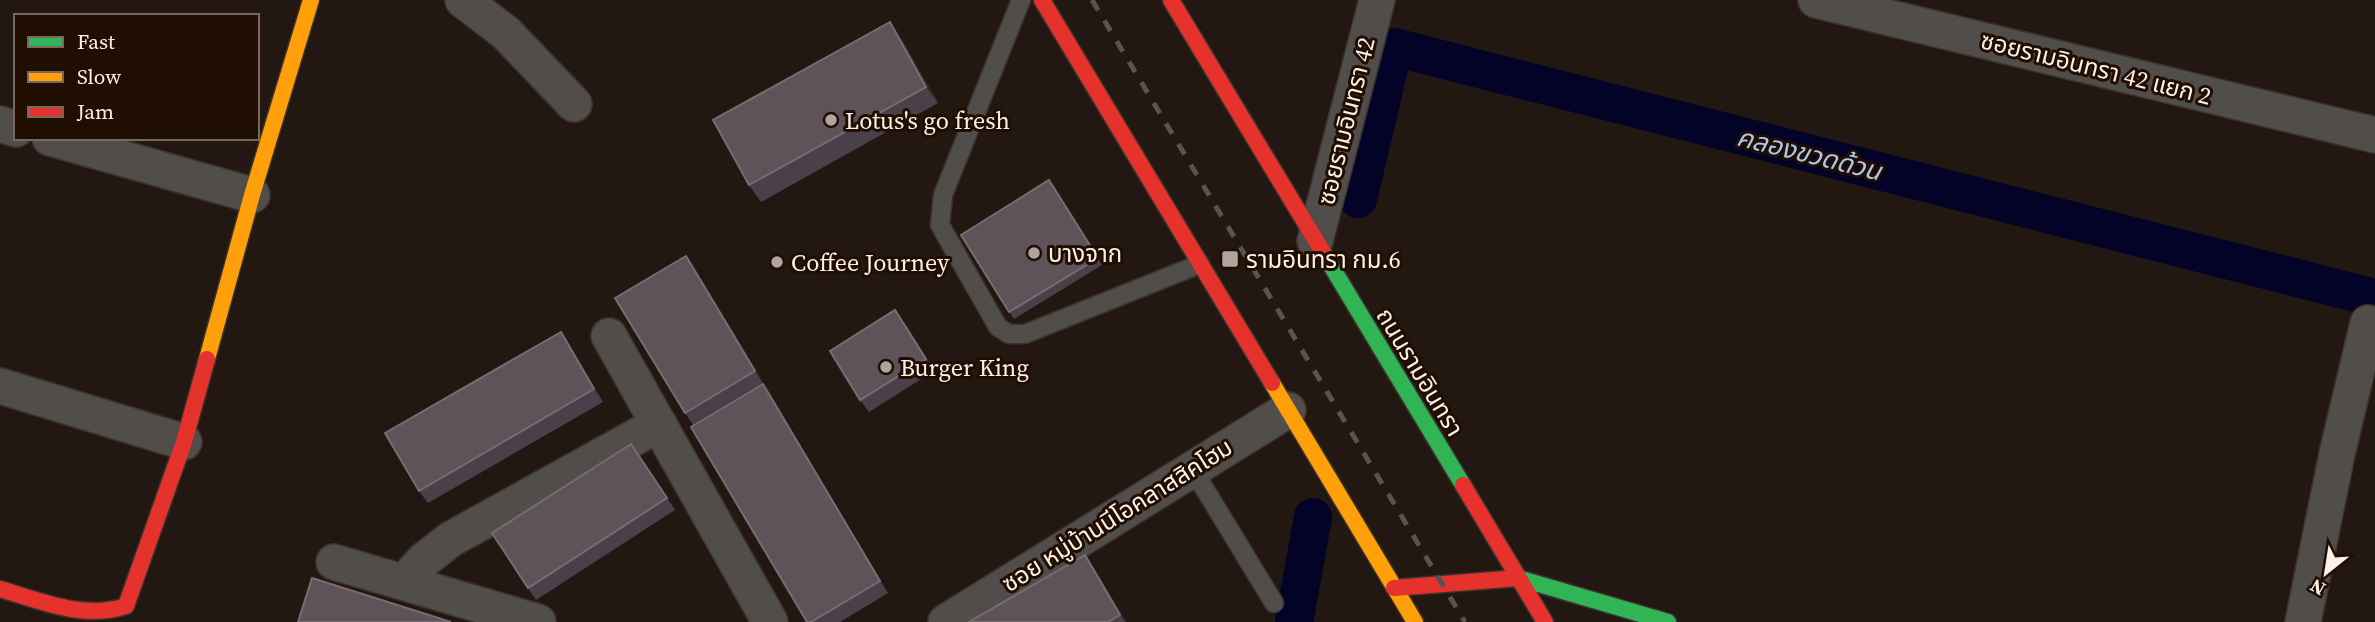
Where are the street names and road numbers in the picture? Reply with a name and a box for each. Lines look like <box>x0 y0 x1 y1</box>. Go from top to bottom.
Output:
street label: ซอยรามอินทรา 42 แยก 2 <box>1977 23 2215 113</box>
street label: ซอยรามอินทรา 42 <box>1309 34 1383 208</box>
street label: ถนนรามอินทรา <box>1369 302 1471 442</box>
street label: ซอย หมู่บ้านนีโอคลาสสิคโฮม <box>995 431 1239 599</box>

